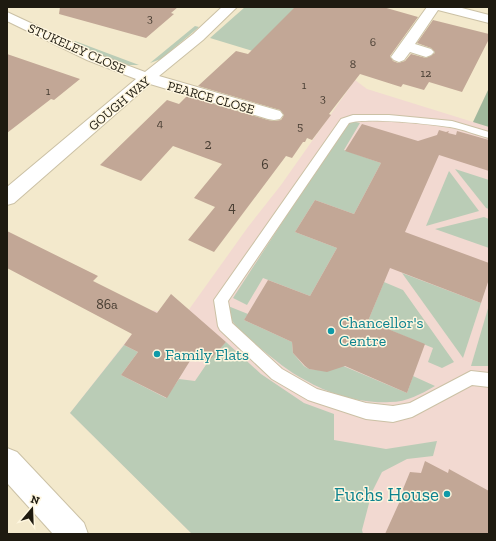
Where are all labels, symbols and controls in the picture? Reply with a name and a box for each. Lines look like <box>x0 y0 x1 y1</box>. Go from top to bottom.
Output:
house number: 3 <box>147 11 153 25</box>
street label: STUKELEY CLOSE <box>26 20 128 77</box>
house number: 6 <box>370 35 376 49</box>
house number: 8 <box>350 57 356 71</box>
house number: 12 <box>421 66 431 80</box>
street label: GOUGH WAY <box>86 73 153 133</box>
street label: PEARCE CLOSE <box>166 78 256 117</box>
house number: 1 <box>302 78 307 92</box>
house number: 1 <box>46 84 51 98</box>
house number: 3 <box>320 91 326 105</box>
house number: 4 <box>157 116 164 130</box>
house number: 5 <box>297 119 303 133</box>
house number: 2 <box>204 136 212 153</box>
house number: 6 <box>261 156 269 173</box>
house number: 4 <box>228 199 236 216</box>
house number: 86a <box>96 296 118 313</box>
place label: Chancellor's Centre <box>339 313 424 350</box>
marker: Chancellor's Centre <box>326 326 336 336</box>
place label: Family Flats <box>165 345 249 364</box>
marker: Family Flats <box>152 349 162 359</box>
place label: Fuchs House <box>334 483 439 506</box>
north arrow <box>12 489 52 529</box>
marker: Fuchs House <box>442 489 452 499</box>
text: N <box>29 493 42 508</box>

